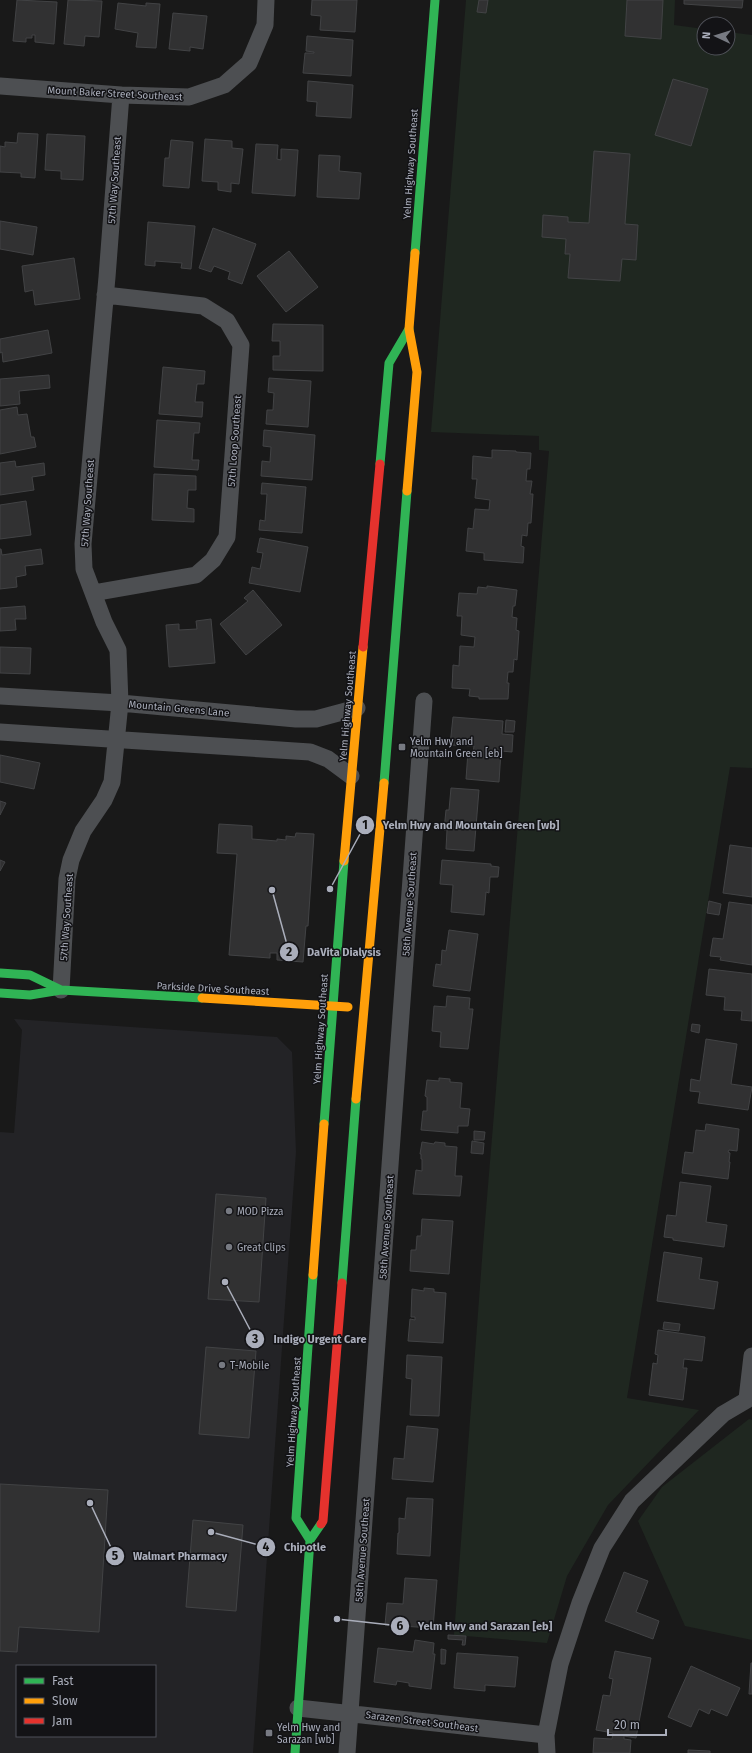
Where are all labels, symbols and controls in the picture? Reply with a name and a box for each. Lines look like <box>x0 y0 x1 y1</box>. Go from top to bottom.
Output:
north arrow <box>696 16 736 56</box>
text: N <box>700 31 713 39</box>
street label: Mount Baker Street Southeast <box>47 84 183 104</box>
street label: Yelm Highway Southeast <box>401 108 421 220</box>
street label: 57th Way Southeast <box>106 136 124 224</box>
street label: 57th Loop Southeast <box>226 394 244 487</box>
street label: 57th Way Southeast <box>79 459 97 547</box>
street label: Yelm Highway Southeast <box>337 650 359 762</box>
street label: Mountain Greens Lane <box>128 699 230 719</box>
place label: Yelm Hwy and Mountain Green [eb] <box>410 736 503 760</box>
marker: Yelm Hwy and Mountain Green [eb] <box>397 742 407 752</box>
callout: Yelm Hwy and Mountain Green [wb] <box>355 814 567 837</box>
text: 1 <box>362 818 368 832</box>
text: Yelm Hwy and Mountain Green [wb] <box>382 819 560 832</box>
street label: 58th Avenue Southeast <box>400 851 420 956</box>
street label: 57th Way Southeast <box>58 873 76 961</box>
callout: DaVita Dialysis <box>279 940 389 963</box>
text: 2 <box>286 945 292 959</box>
text: DaVita Dialysis <box>307 946 382 959</box>
street label: Yelm Highway Southeast <box>311 973 331 1085</box>
street label: Parkside Drive Southeast <box>156 980 270 998</box>
street label: 58th Avenue Southeast <box>377 1174 397 1279</box>
marker: MOD Pizza <box>224 1206 234 1216</box>
place label: MOD Pizza <box>237 1206 283 1218</box>
marker: Great Clips <box>224 1242 234 1252</box>
place label: Great Clips <box>237 1242 286 1254</box>
callout: Indigo Urgent Care <box>245 1328 375 1351</box>
text: 3 <box>251 1332 258 1346</box>
text: Indigo Urgent Care <box>273 1333 367 1346</box>
street label: Yelm Highway Southeast <box>284 1356 304 1468</box>
marker: T-Mobile <box>217 1360 227 1370</box>
place label: T-Mobile <box>230 1360 269 1372</box>
street label: 58th Avenue Southeast <box>353 1497 373 1602</box>
callout: Chipotle <box>256 1535 334 1558</box>
text: 4 <box>263 1540 270 1554</box>
text: Chipotle <box>284 1541 326 1554</box>
callout: Walmart Pharmacy <box>105 1545 235 1568</box>
text: 5 <box>112 1549 119 1563</box>
text: Walmart Pharmacy <box>133 1550 227 1563</box>
callout: Yelm Hwy and Sarazan [eb] <box>390 1614 561 1637</box>
text: 6 <box>397 1619 404 1633</box>
text: Yelm Hwy and Sarazan [eb] <box>417 1620 553 1633</box>
legend <box>16 1665 156 1737</box>
text: Fast <box>52 1674 74 1688</box>
text: Slow <box>52 1694 78 1708</box>
street label: Sarazen Street Southeast <box>365 1709 479 1735</box>
scale bar <box>608 1711 666 1737</box>
text: Jam <box>52 1714 72 1728</box>
text: 20 m <box>614 1718 640 1732</box>
place label: Yelm Hwy and Sarazan [wb] <box>277 1722 340 1746</box>
marker: Yelm Hwy and Sarazan [wb] <box>264 1728 274 1738</box>

